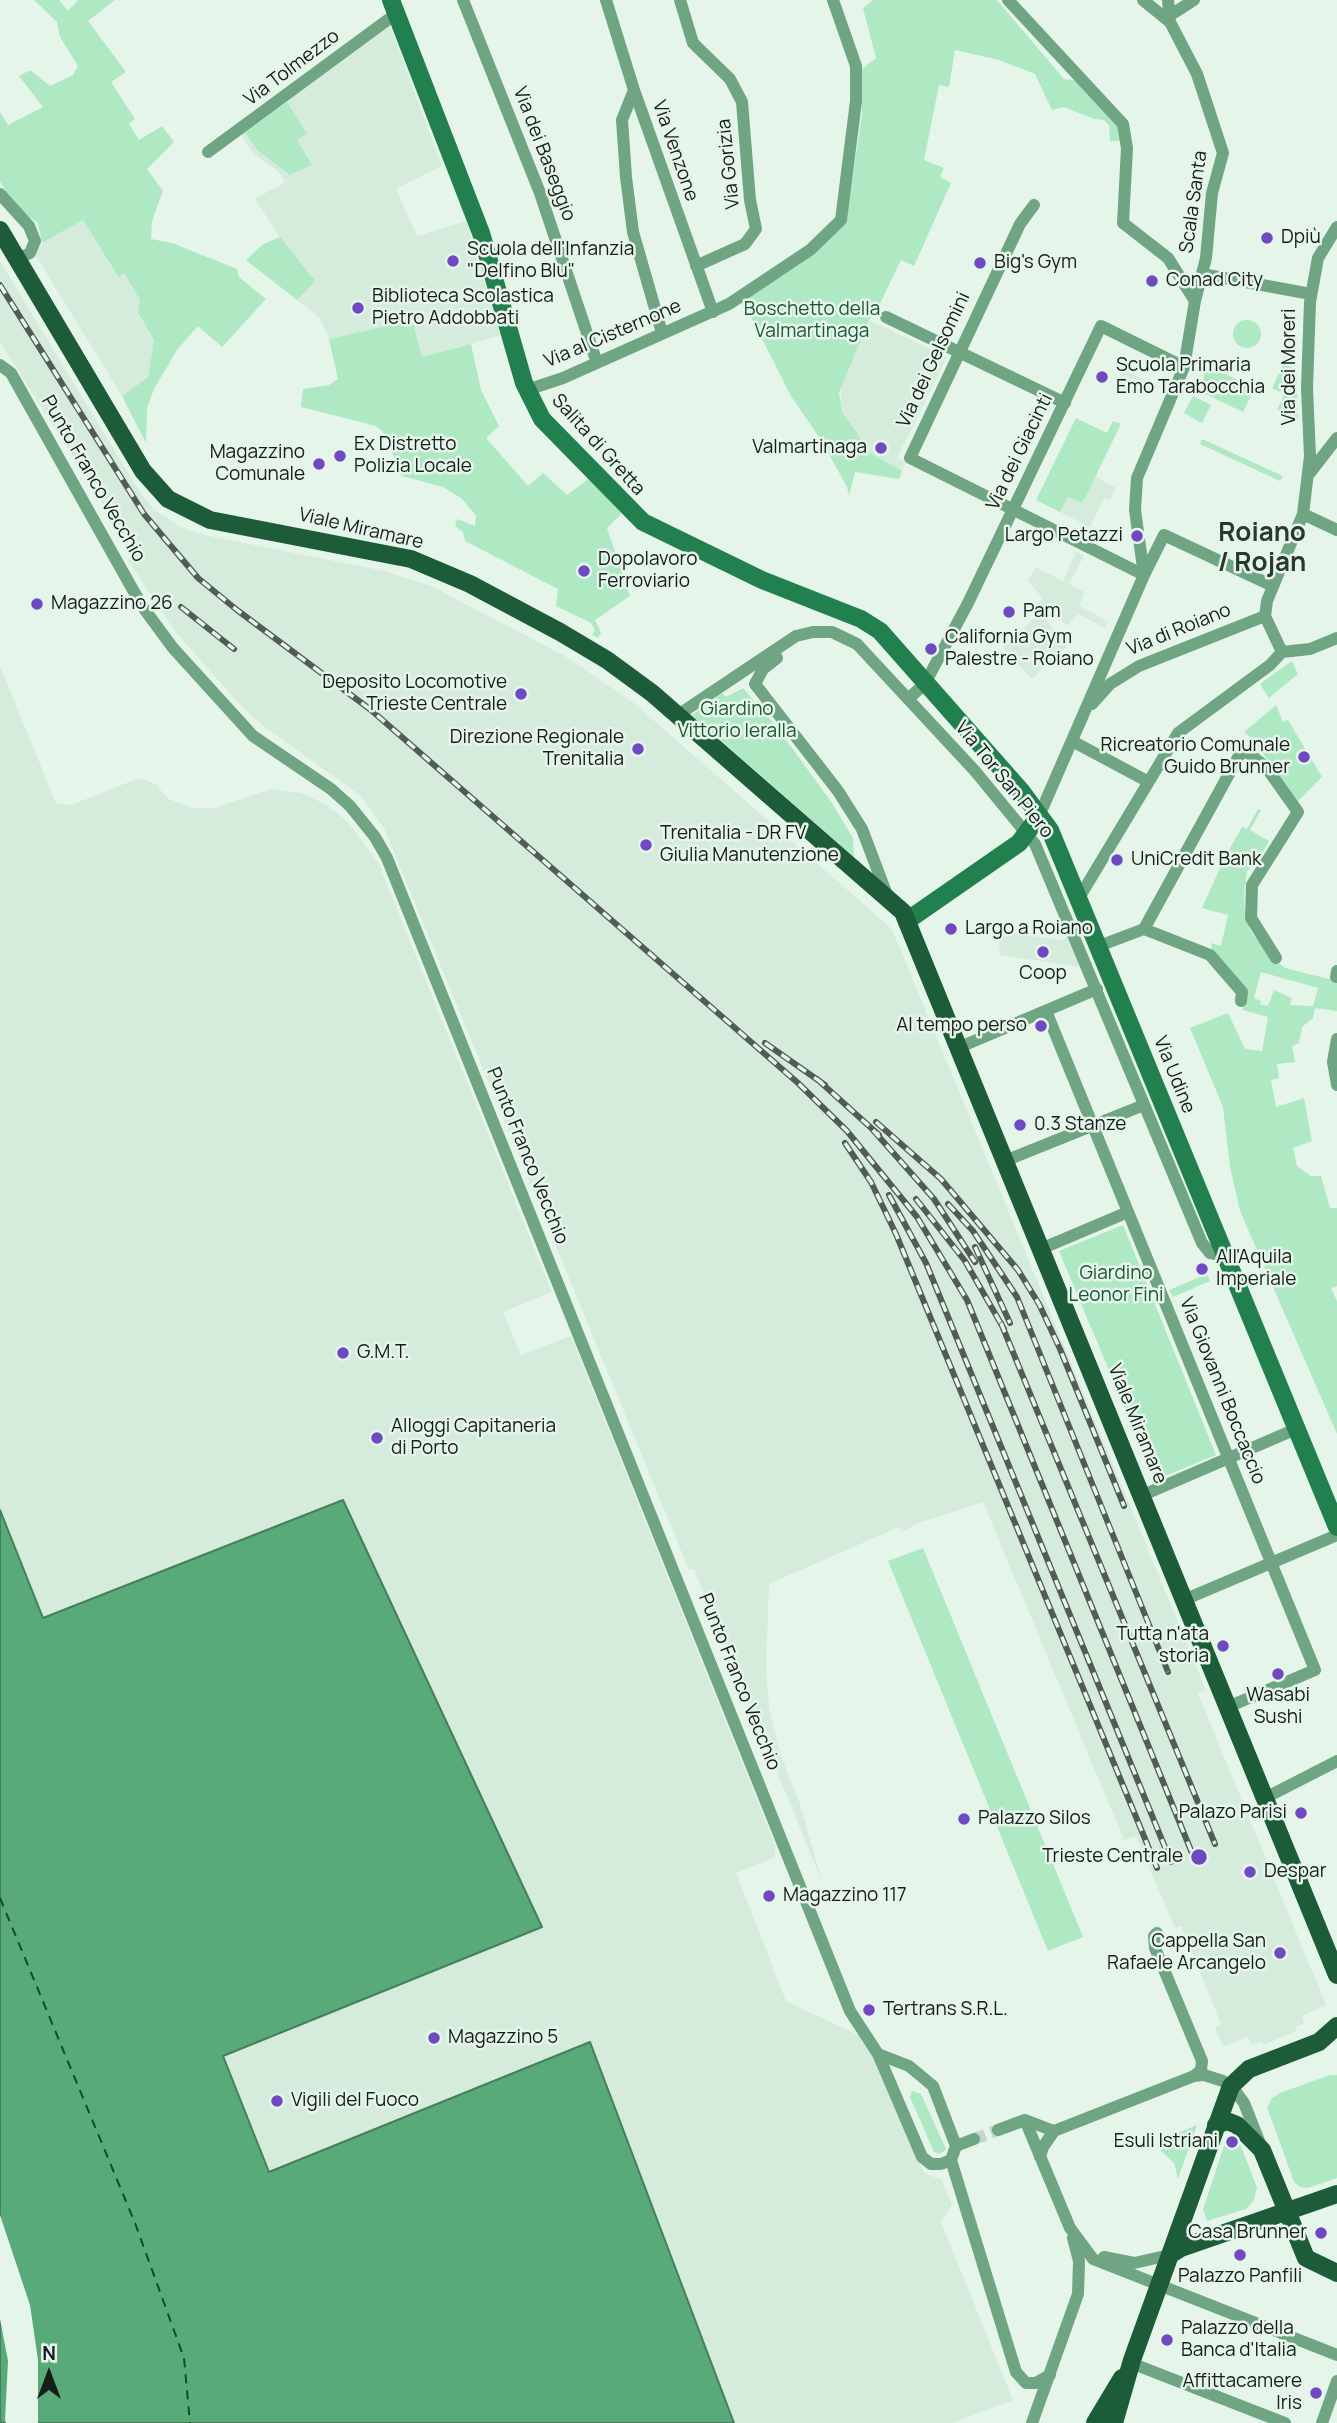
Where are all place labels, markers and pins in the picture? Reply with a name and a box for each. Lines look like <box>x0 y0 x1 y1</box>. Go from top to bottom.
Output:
place label: Dpiù <box>1281 227 1321 249</box>
marker: Dpiù <box>1259 230 1275 246</box>
place label: Scuola dell'Infanzia "Delfino Blu" <box>467 239 634 283</box>
place label: Big's Gym <box>994 252 1077 274</box>
marker: Scuola dell'Infanzia "Delfino Blu" <box>445 253 461 269</box>
marker: Big's Gym <box>972 255 988 271</box>
place label: Conad City <box>1166 270 1263 292</box>
marker: Conad City <box>1144 273 1160 289</box>
place label: Biblioteca Scolastica Pietro Addobbati <box>372 286 554 330</box>
marker: Biblioteca Scolastica Pietro Addobbati <box>350 300 366 316</box>
place label: Scuola Primaria Emo Tarabocchia <box>1116 355 1265 399</box>
marker: Scuola Primaria Emo Tarabocchia <box>1094 369 1110 385</box>
place label: Ex Distretto Polizia Locale <box>354 434 472 478</box>
place label: Valmartinaga <box>752 437 867 459</box>
marker: Valmartinaga <box>873 440 889 456</box>
place label: Magazzino Comunale <box>210 442 305 486</box>
marker: Ex Distretto Polizia Locale <box>332 448 348 464</box>
marker: Magazzino Comunale <box>311 456 327 472</box>
place label: Largo Petazzi <box>1005 525 1123 547</box>
marker: Largo Petazzi <box>1129 528 1145 544</box>
place label: Dopolavoro Ferroviario <box>598 549 698 593</box>
marker: Dopolavoro Ferroviario <box>576 563 592 579</box>
place label: Magazzino 26 <box>51 593 173 615</box>
marker: Magazzino 26 <box>29 596 45 612</box>
place label: Pam <box>1023 601 1061 623</box>
marker: Pam <box>1001 604 1017 620</box>
place label: California Gym Palestre - Roiano <box>945 627 1094 671</box>
marker: California Gym Palestre - Roiano <box>923 641 939 657</box>
place label: Deposito Locomotive Trieste Centrale <box>322 672 507 716</box>
marker: Deposito Locomotive Trieste Centrale <box>513 686 529 702</box>
place label: Direzione Regionale Trenitalia <box>450 727 624 771</box>
place label: Ricreatorio Comunale Guido Brunner <box>1101 735 1290 779</box>
marker: Direzione Regionale Trenitalia <box>630 741 646 757</box>
marker: Ricreatorio Comunale Guido Brunner <box>1296 749 1312 765</box>
place label: Trenitalia - DR FV Giulia Manutenzione <box>660 823 839 867</box>
marker: Trenitalia - DR FV Giulia Manutenzione <box>638 837 654 853</box>
place label: UniCredit Bank <box>1131 849 1261 871</box>
marker: UniCredit Bank <box>1109 852 1125 868</box>
place label: Largo a Roiano <box>965 918 1093 940</box>
marker: Largo a Roiano <box>943 921 959 937</box>
marker: Coop <box>1035 944 1051 960</box>
place label: Coop <box>1019 963 1067 985</box>
place label: Al tempo perso <box>896 1015 1027 1037</box>
marker: Al tempo perso <box>1033 1018 1049 1034</box>
place label: 0.3 Stanze <box>1034 1114 1126 1136</box>
marker: 0.3 Stanze <box>1012 1117 1028 1133</box>
place label: All'Aquila Imperiale <box>1216 1247 1296 1291</box>
marker: All'Aquila Imperiale <box>1194 1261 1210 1277</box>
place label: G.M.T. <box>357 1342 409 1364</box>
marker: G.M.T. <box>335 1345 351 1361</box>
place label: Alloggi Capitaneria di Porto <box>391 1416 556 1460</box>
marker: Alloggi Capitaneria di Porto <box>369 1430 385 1446</box>
place label: Tutta n'ata storia <box>1116 1624 1209 1668</box>
marker: Tutta n'ata storia <box>1215 1638 1231 1654</box>
marker: Wasabi Sushi <box>1270 1666 1286 1682</box>
place label: Wasabi Sushi <box>1246 1685 1310 1729</box>
place label: Palazo Parisi <box>1179 1802 1287 1824</box>
marker: Palazo Parisi <box>1293 1805 1309 1821</box>
place label: Palazzo Silos <box>978 1808 1091 1830</box>
marker: Palazzo Silos <box>956 1811 972 1827</box>
place label: Trieste Centrale <box>1042 1846 1183 1868</box>
marker: Trieste Centrale <box>1189 1847 1209 1867</box>
place label: Despar <box>1264 1861 1326 1883</box>
marker: Despar <box>1242 1864 1258 1880</box>
place label: Magazzino 117 <box>783 1885 907 1907</box>
marker: Magazzino 117 <box>761 1888 777 1904</box>
place label: Cappella San Rafaele Arcangelo <box>1107 1931 1266 1975</box>
marker: Cappella San Rafaele Arcangelo <box>1272 1945 1288 1961</box>
place label: Tertrans S.R.L. <box>883 1999 1008 2021</box>
marker: Tertrans S.R.L. <box>861 2002 877 2018</box>
place label: Magazzino 5 <box>448 2027 558 2049</box>
marker: Magazzino 5 <box>426 2030 442 2046</box>
place label: Vigili del Fuoco <box>291 2090 419 2112</box>
marker: Vigili del Fuoco <box>269 2093 285 2109</box>
place label: Esuli Istriani <box>1114 2131 1218 2153</box>
marker: Esuli Istriani <box>1224 2134 1240 2150</box>
place label: Casa Brunner <box>1188 2222 1307 2244</box>
marker: Casa Brunner <box>1313 2225 1329 2241</box>
marker: Palazzo Panfili <box>1232 2247 1248 2263</box>
place label: Palazzo Panfili <box>1178 2266 1302 2288</box>
place label: Palazzo della Banca d'Italia <box>1181 2318 1297 2362</box>
marker: Palazzo della Banca d'Italia <box>1159 2332 1175 2348</box>
place label: Affittacamere Iris <box>1183 2371 1302 2415</box>
marker: Affittacamere Iris <box>1308 2385 1324 2401</box>

